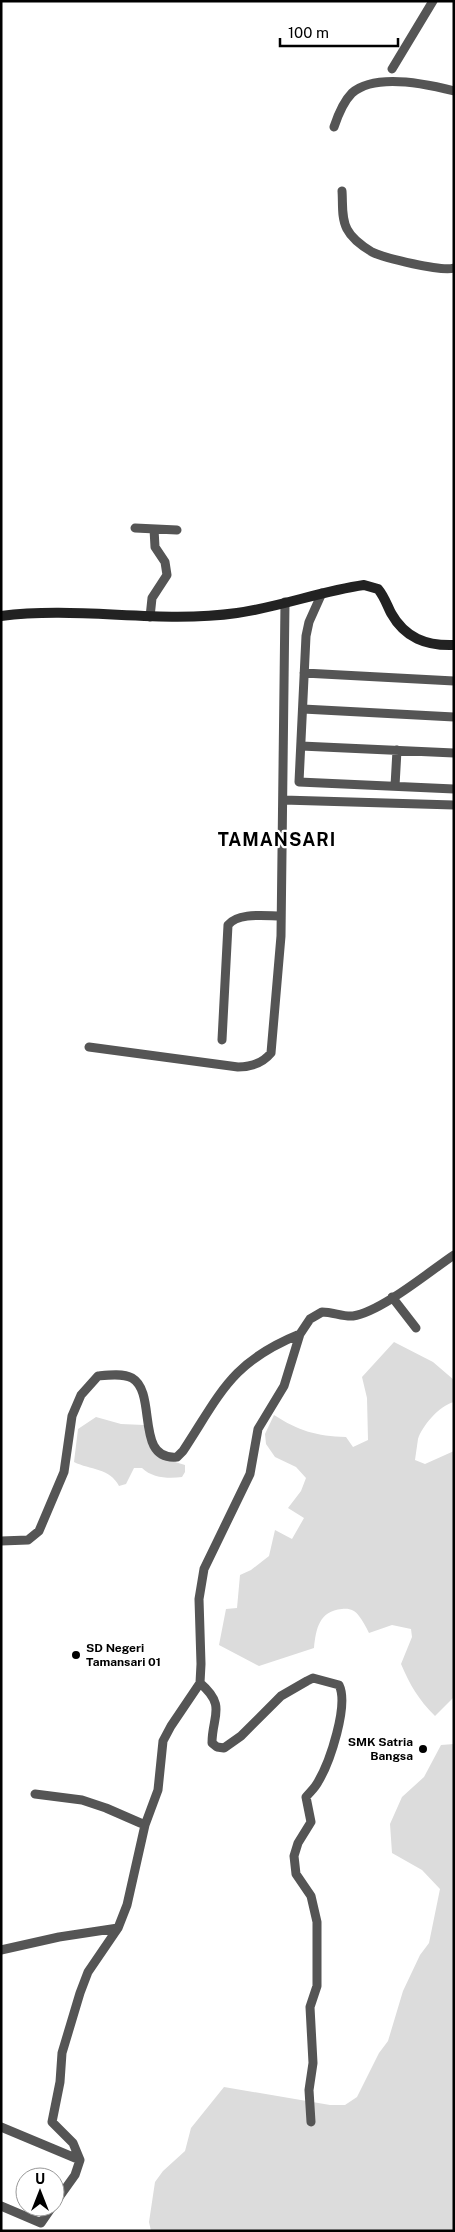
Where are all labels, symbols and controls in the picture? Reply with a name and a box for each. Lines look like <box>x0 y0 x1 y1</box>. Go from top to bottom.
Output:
scale bar <box>280 15 398 47</box>
text: 100 m <box>288 24 329 41</box>
district label: TAMANSARI <box>218 829 336 850</box>
place label: SD Negeri Tamansari 01 <box>86 1641 161 1669</box>
marker: SD Negeri Tamansari 01 <box>70 1649 82 1661</box>
place label: SMK Satria Bangsa <box>348 1735 413 1763</box>
marker: SMK Satria Bangsa <box>417 1743 429 1755</box>
north arrow <box>15 2167 65 2217</box>
text: U <box>35 2171 45 2187</box>

